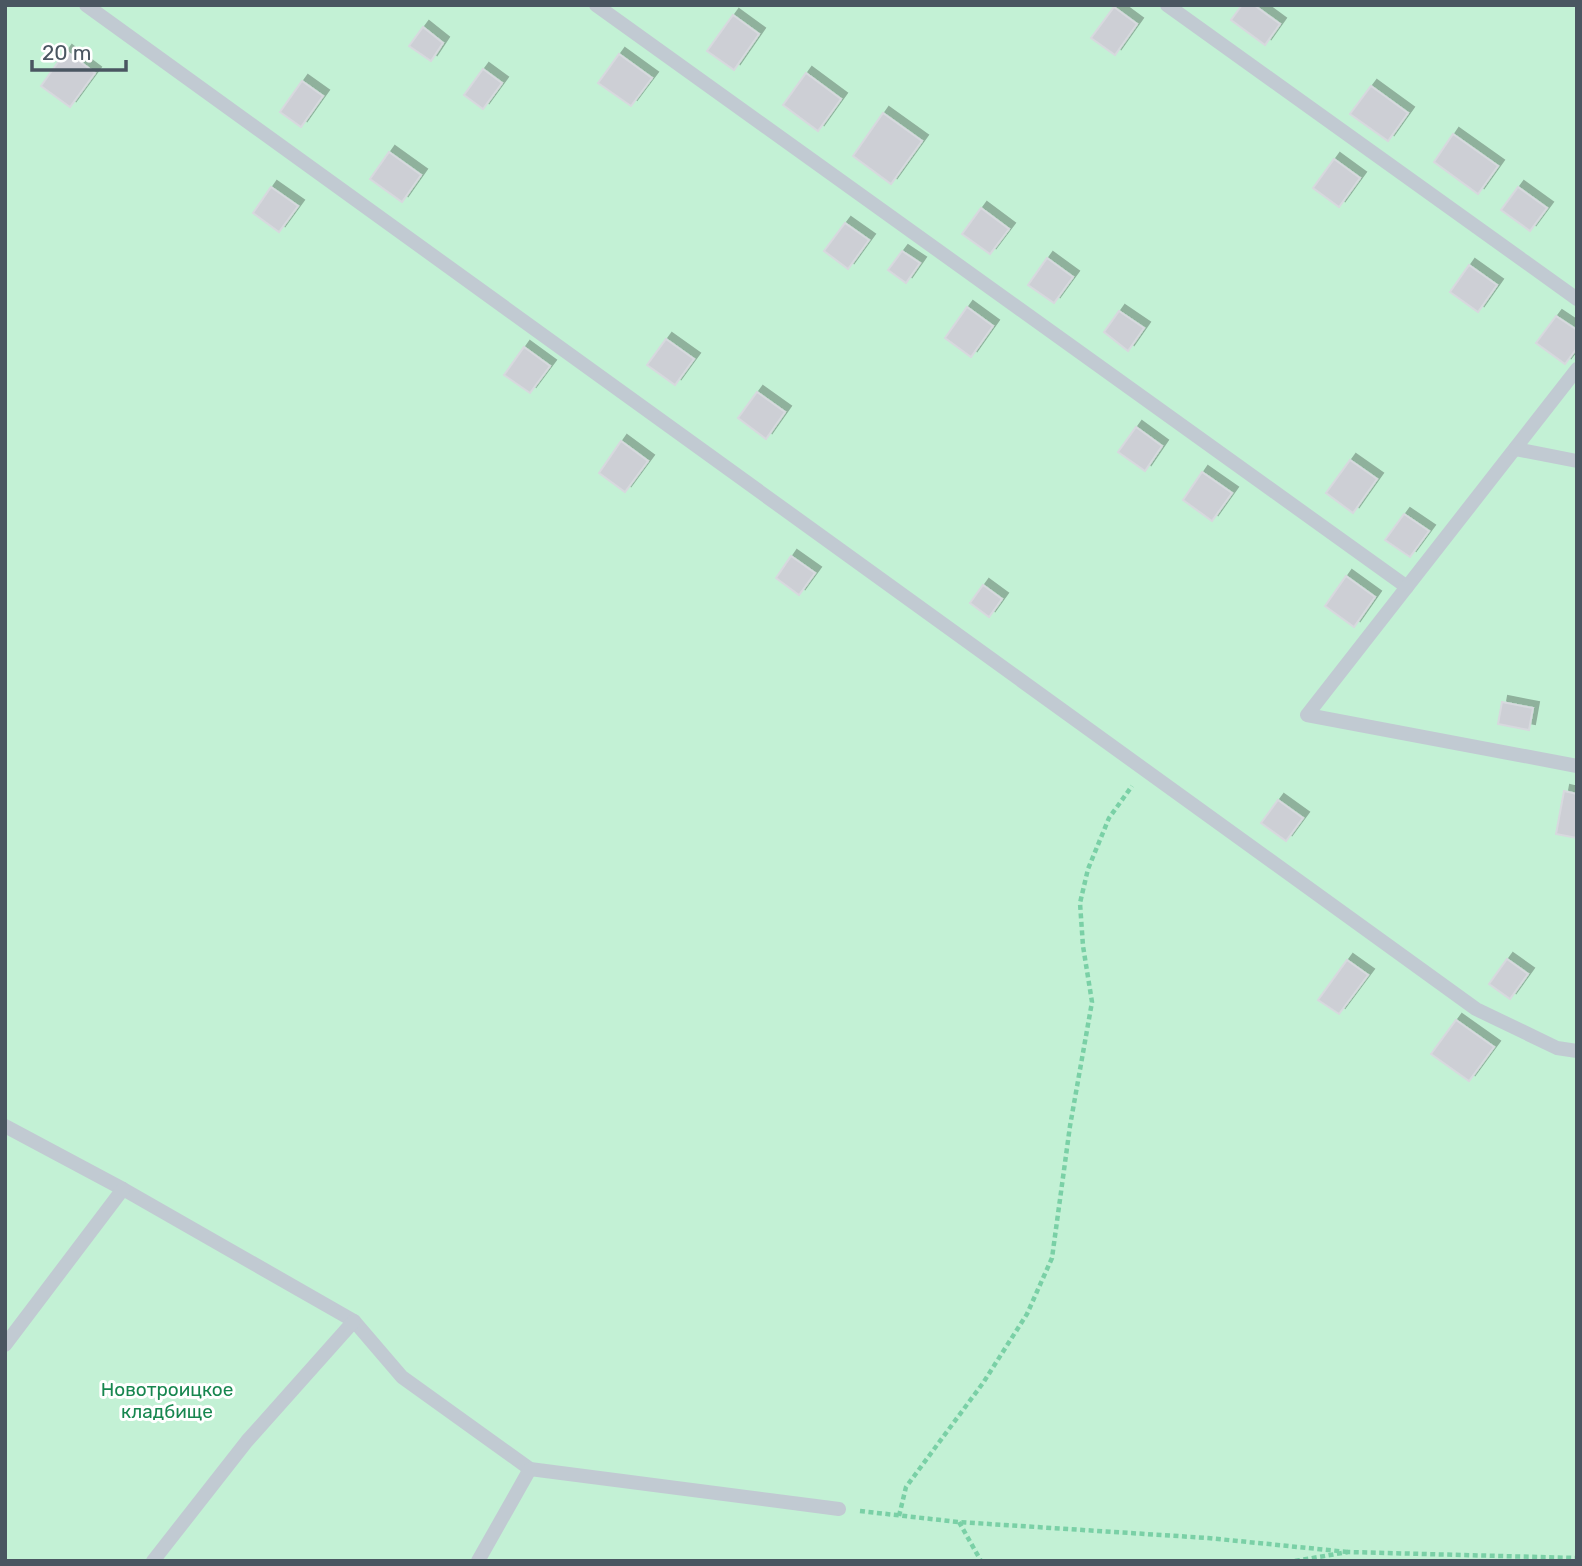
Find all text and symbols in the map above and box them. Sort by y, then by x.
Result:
scale bar [32,28,126,72]
text: 20 m [42,40,91,65]
park label: Новотроицкое кладбище [101,1378,233,1423]

